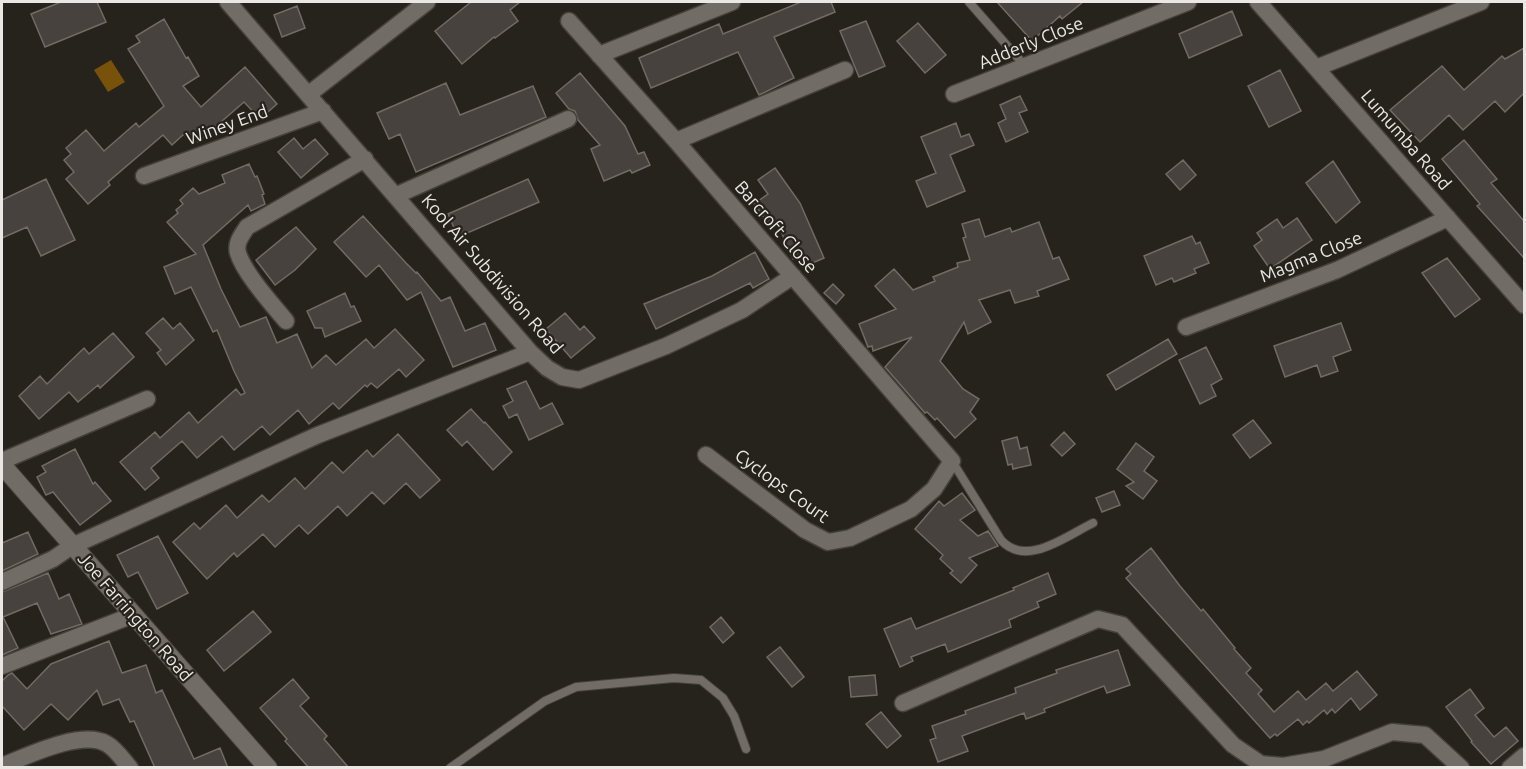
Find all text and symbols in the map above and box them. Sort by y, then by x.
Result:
street label: Adderly Close [975,12,1086,72]
street label: Lumumba Road [1358,85,1456,194]
street label: Winey End [183,100,270,148]
street label: Barcroft Close [731,176,822,276]
street label: Kool Air Subdivision Road [418,190,567,357]
street label: Magma Close [1257,227,1365,286]
street label: Cyclops Court [732,444,834,526]
street label: Joe Farrington Road [75,548,197,685]

